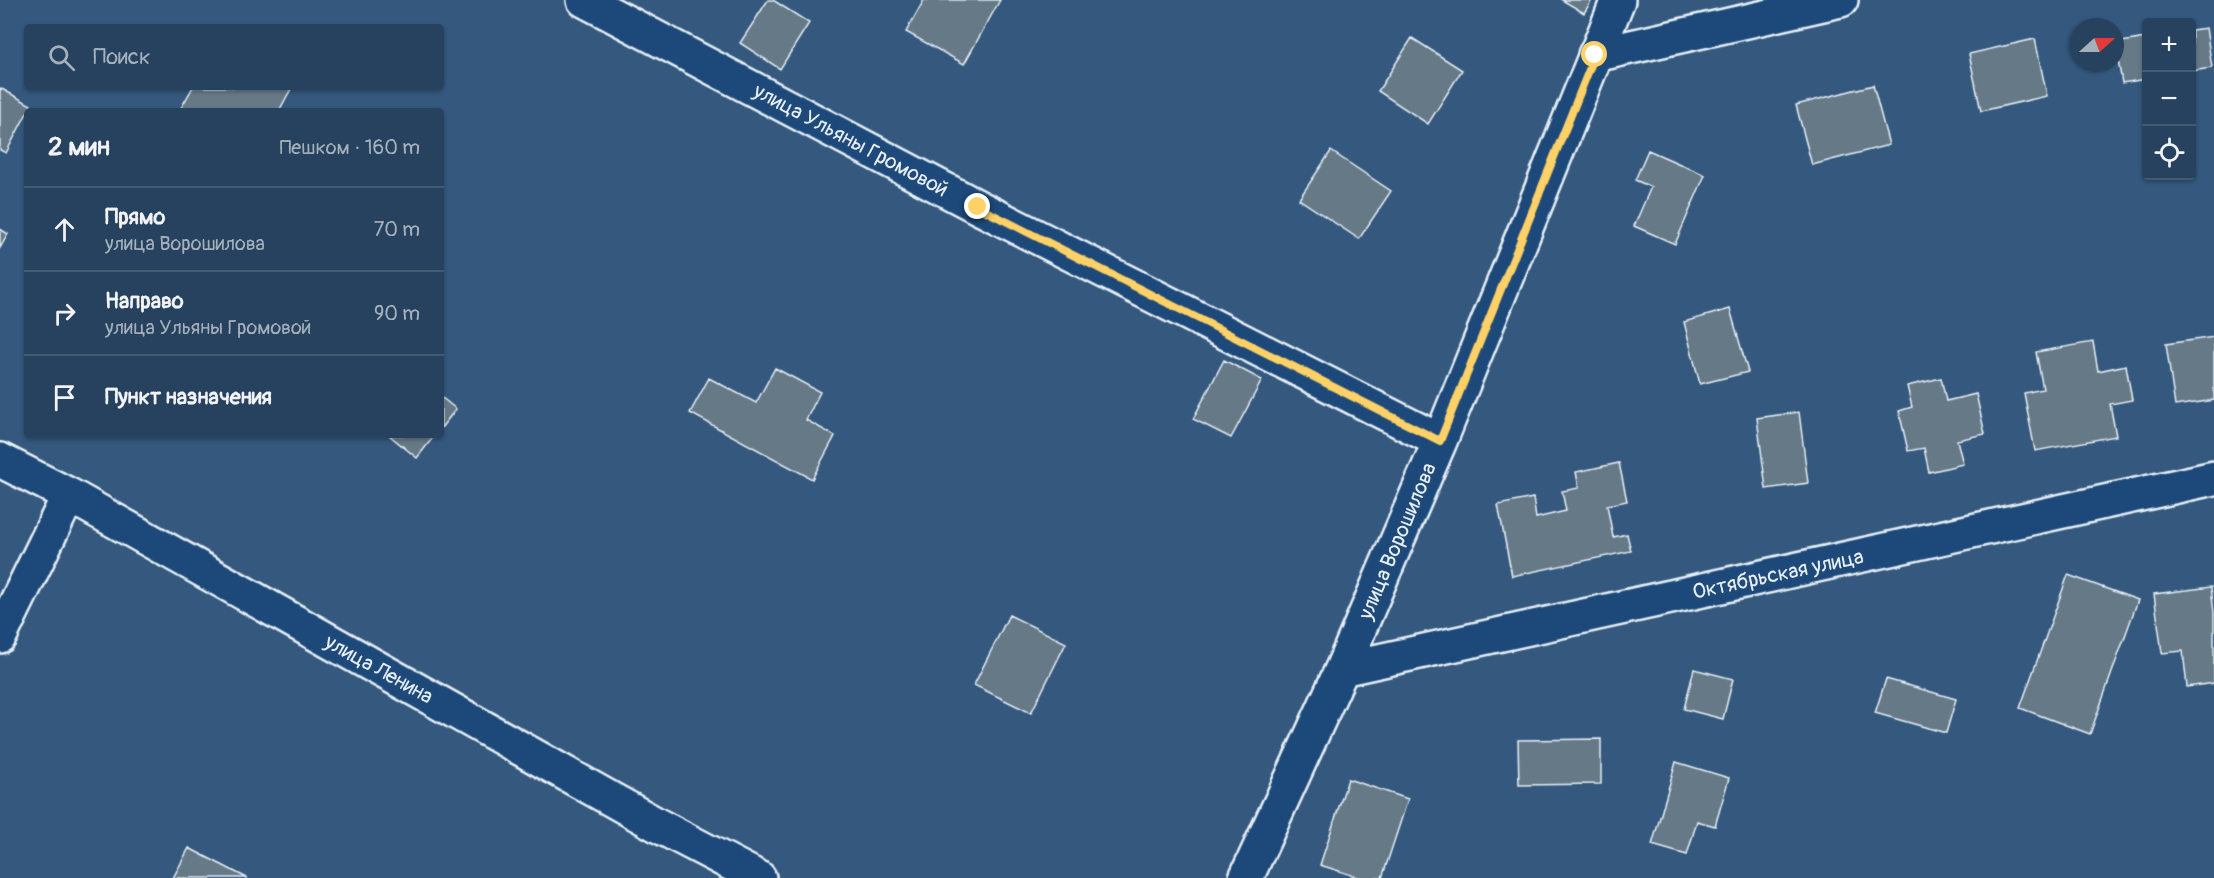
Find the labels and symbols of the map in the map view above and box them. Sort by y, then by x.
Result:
north arrow [2070,18,2124,72]
route start [1581,41,1607,67]
street label: улица Ульяны Громовой [748,77,953,203]
route end [964,193,990,219]
street label: улица Ворошилова [1352,459,1443,625]
street label: Октябрьская улица [1690,543,1866,606]
street label: улица Ленина [319,628,438,710]

